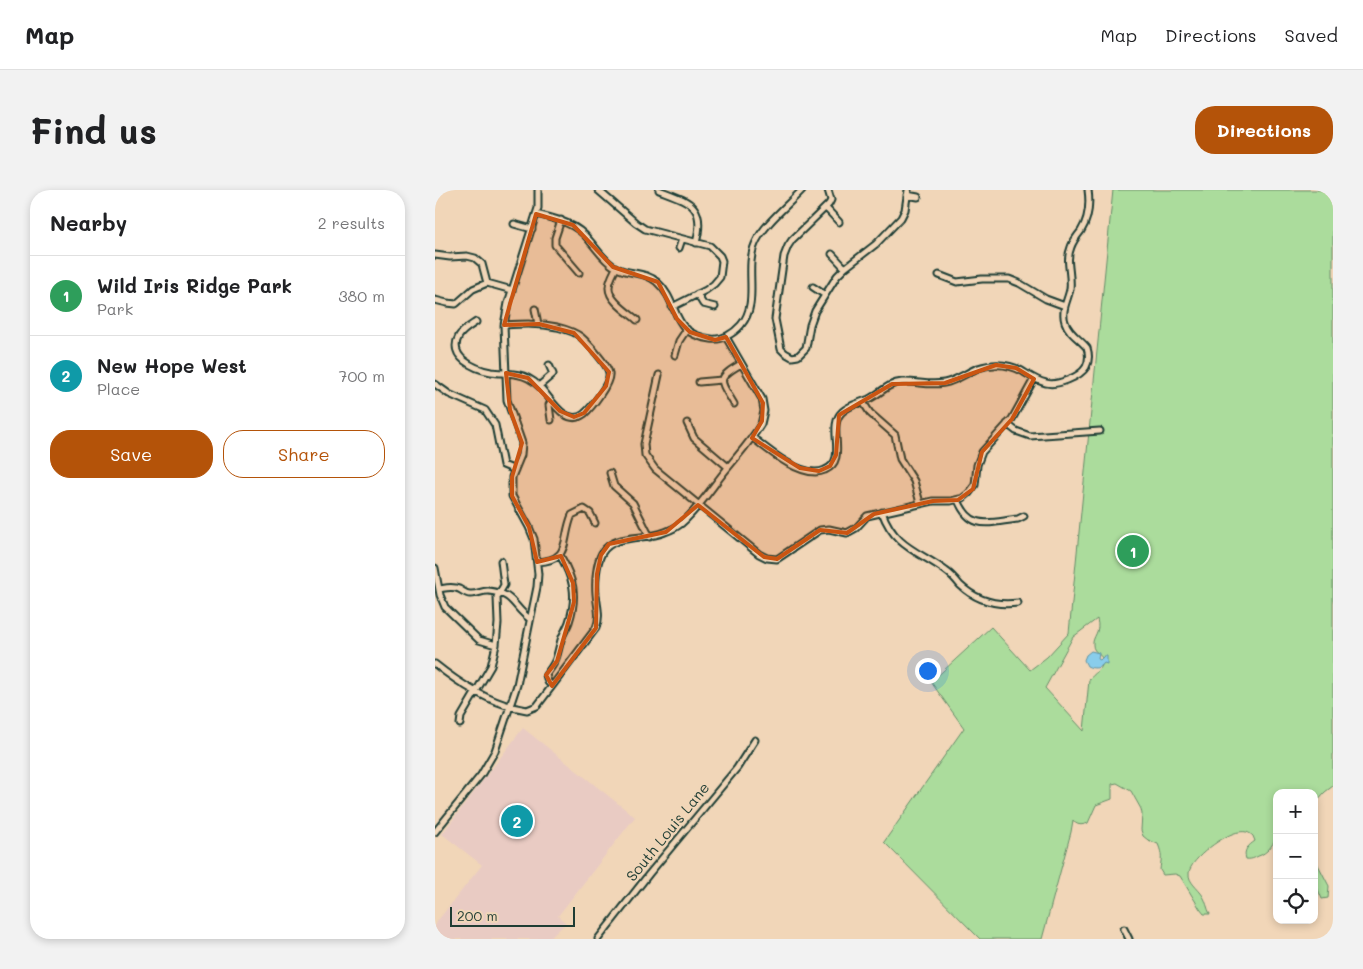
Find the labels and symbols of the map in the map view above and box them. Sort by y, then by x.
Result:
pin: 1 [1117,532,1149,570]
your location [915,658,941,684]
street label: South Louis Lane [621,778,713,885]
pin: 2 [501,802,533,840]
scale bar [450,904,575,927]

